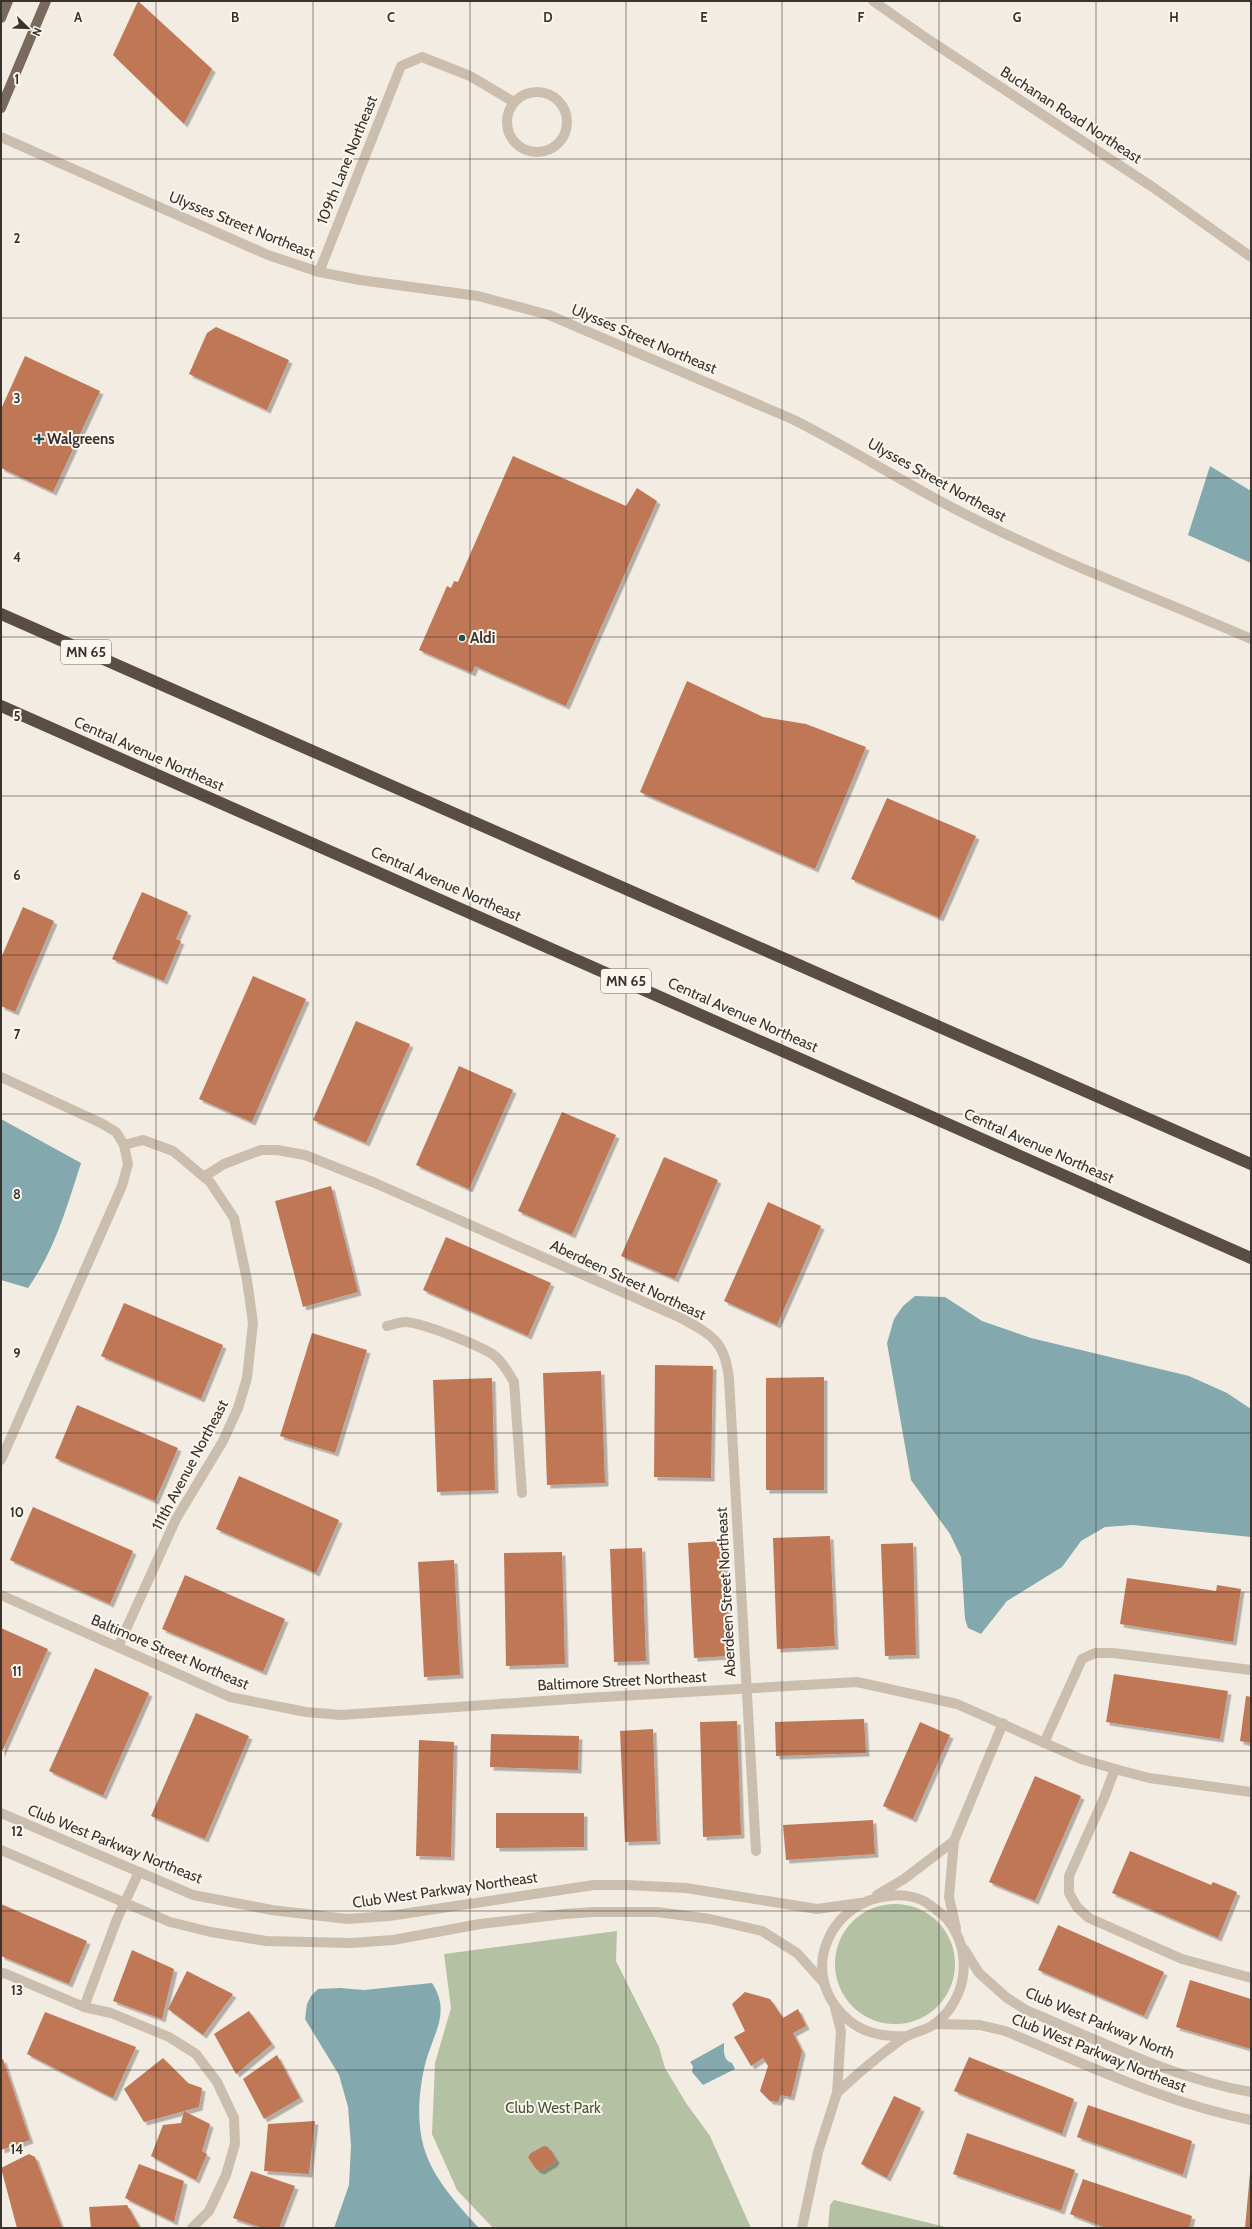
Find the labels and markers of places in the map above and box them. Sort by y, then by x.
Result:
place label: Walgreens [47,430,115,448]
marker: Walgreens [34,434,44,444]
place label: Aldi [470,629,495,647]
marker: Aldi [457,633,467,643]

